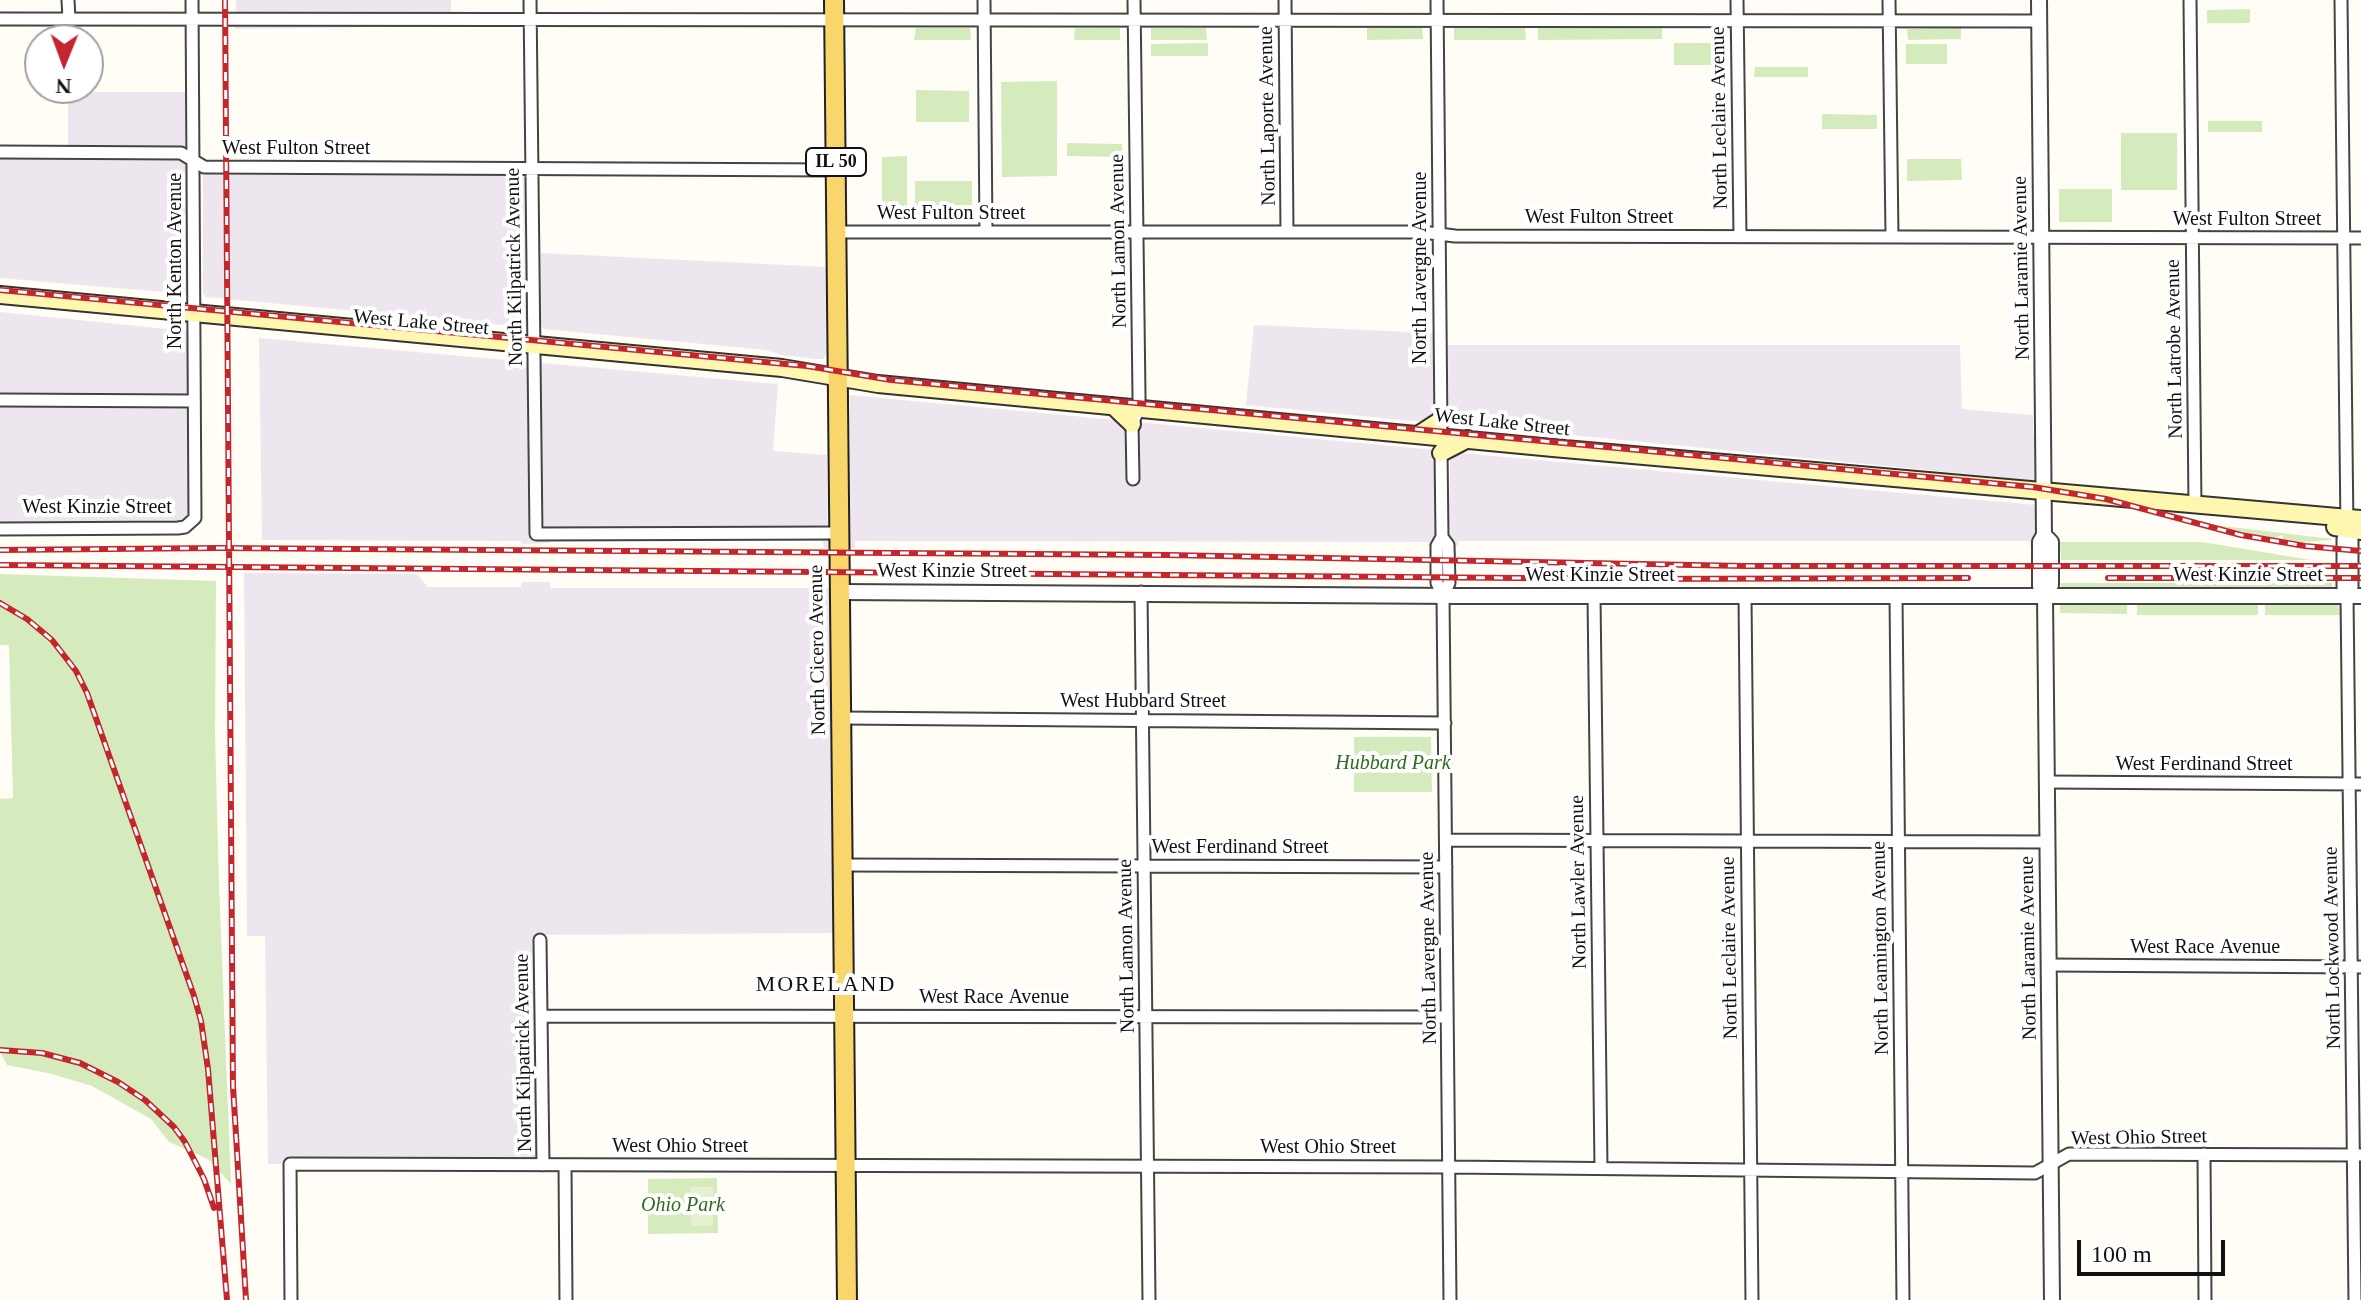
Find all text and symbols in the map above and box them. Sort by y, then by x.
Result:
north arrow [24,24,104,104]
street label: North Laporte Avenue [1254,26,1282,206]
street label: North Leclaire Avenue [1706,26,1734,210]
text: N [55,74,72,99]
street label: West Fulton Street [222,137,370,161]
road number: IL 50 [806,148,866,176]
street label: North Lamon Avenue [1105,154,1133,328]
street label: North Kilpatrick Avenue [501,168,529,366]
street label: North Lavergne Avenue [1409,172,1433,364]
street label: North Kenton Avenue [164,173,188,349]
street label: North Laramie Avenue [2008,176,2036,360]
street label: West Fulton Street [877,202,1025,226]
street label: West Fulton Street [1525,206,1673,230]
street label: West Fulton Street [2173,208,2321,232]
street label: North Latrobe Avenue [2161,259,2189,439]
street label: West Lake Street [352,305,490,341]
street label: West Lake Street [1433,404,1571,442]
street label: West Kinzie Street [22,496,172,520]
street label: West Kinzie Street [877,560,1027,584]
street label: North Cicero Avenue [805,564,831,736]
street label: West Kinzie Street [1525,564,1675,588]
street label: West Kinzie Street [2173,564,2323,588]
street label: West Hubbard Street [1060,690,1226,714]
park label: Hubbard Park [1335,752,1451,776]
street label: West Ferdinand Street [2115,753,2293,777]
street label: North Lawler Avenue [1565,795,1593,969]
street label: West Ferdinand Street [1151,836,1329,860]
street label: North Leamington Avenue [1867,841,1895,1055]
street label: North Lockwood Avenue [2319,846,2347,1050]
street label: North Lavergne Avenue [1415,852,1443,1044]
street label: North Leclaire Avenue [1716,856,1744,1040]
street label: North Laramie Avenue [2015,856,2043,1040]
street label: North Lamon Avenue [1113,859,1141,1033]
street label: West Race Avenue [2130,936,2280,960]
street label: North Kilpatrick Avenue [510,954,538,1152]
district label: MORELAND [756,972,896,998]
street label: West Race Avenue [919,986,1069,1010]
street label: West Ohio Street [2071,1125,2207,1151]
street label: West Ohio Street [612,1135,748,1159]
street label: West Ohio Street [1260,1136,1396,1160]
park label: Ohio Park [641,1194,725,1218]
scale bar [2081,1224,2229,1274]
text: 100 m [2091,1241,2152,1267]

